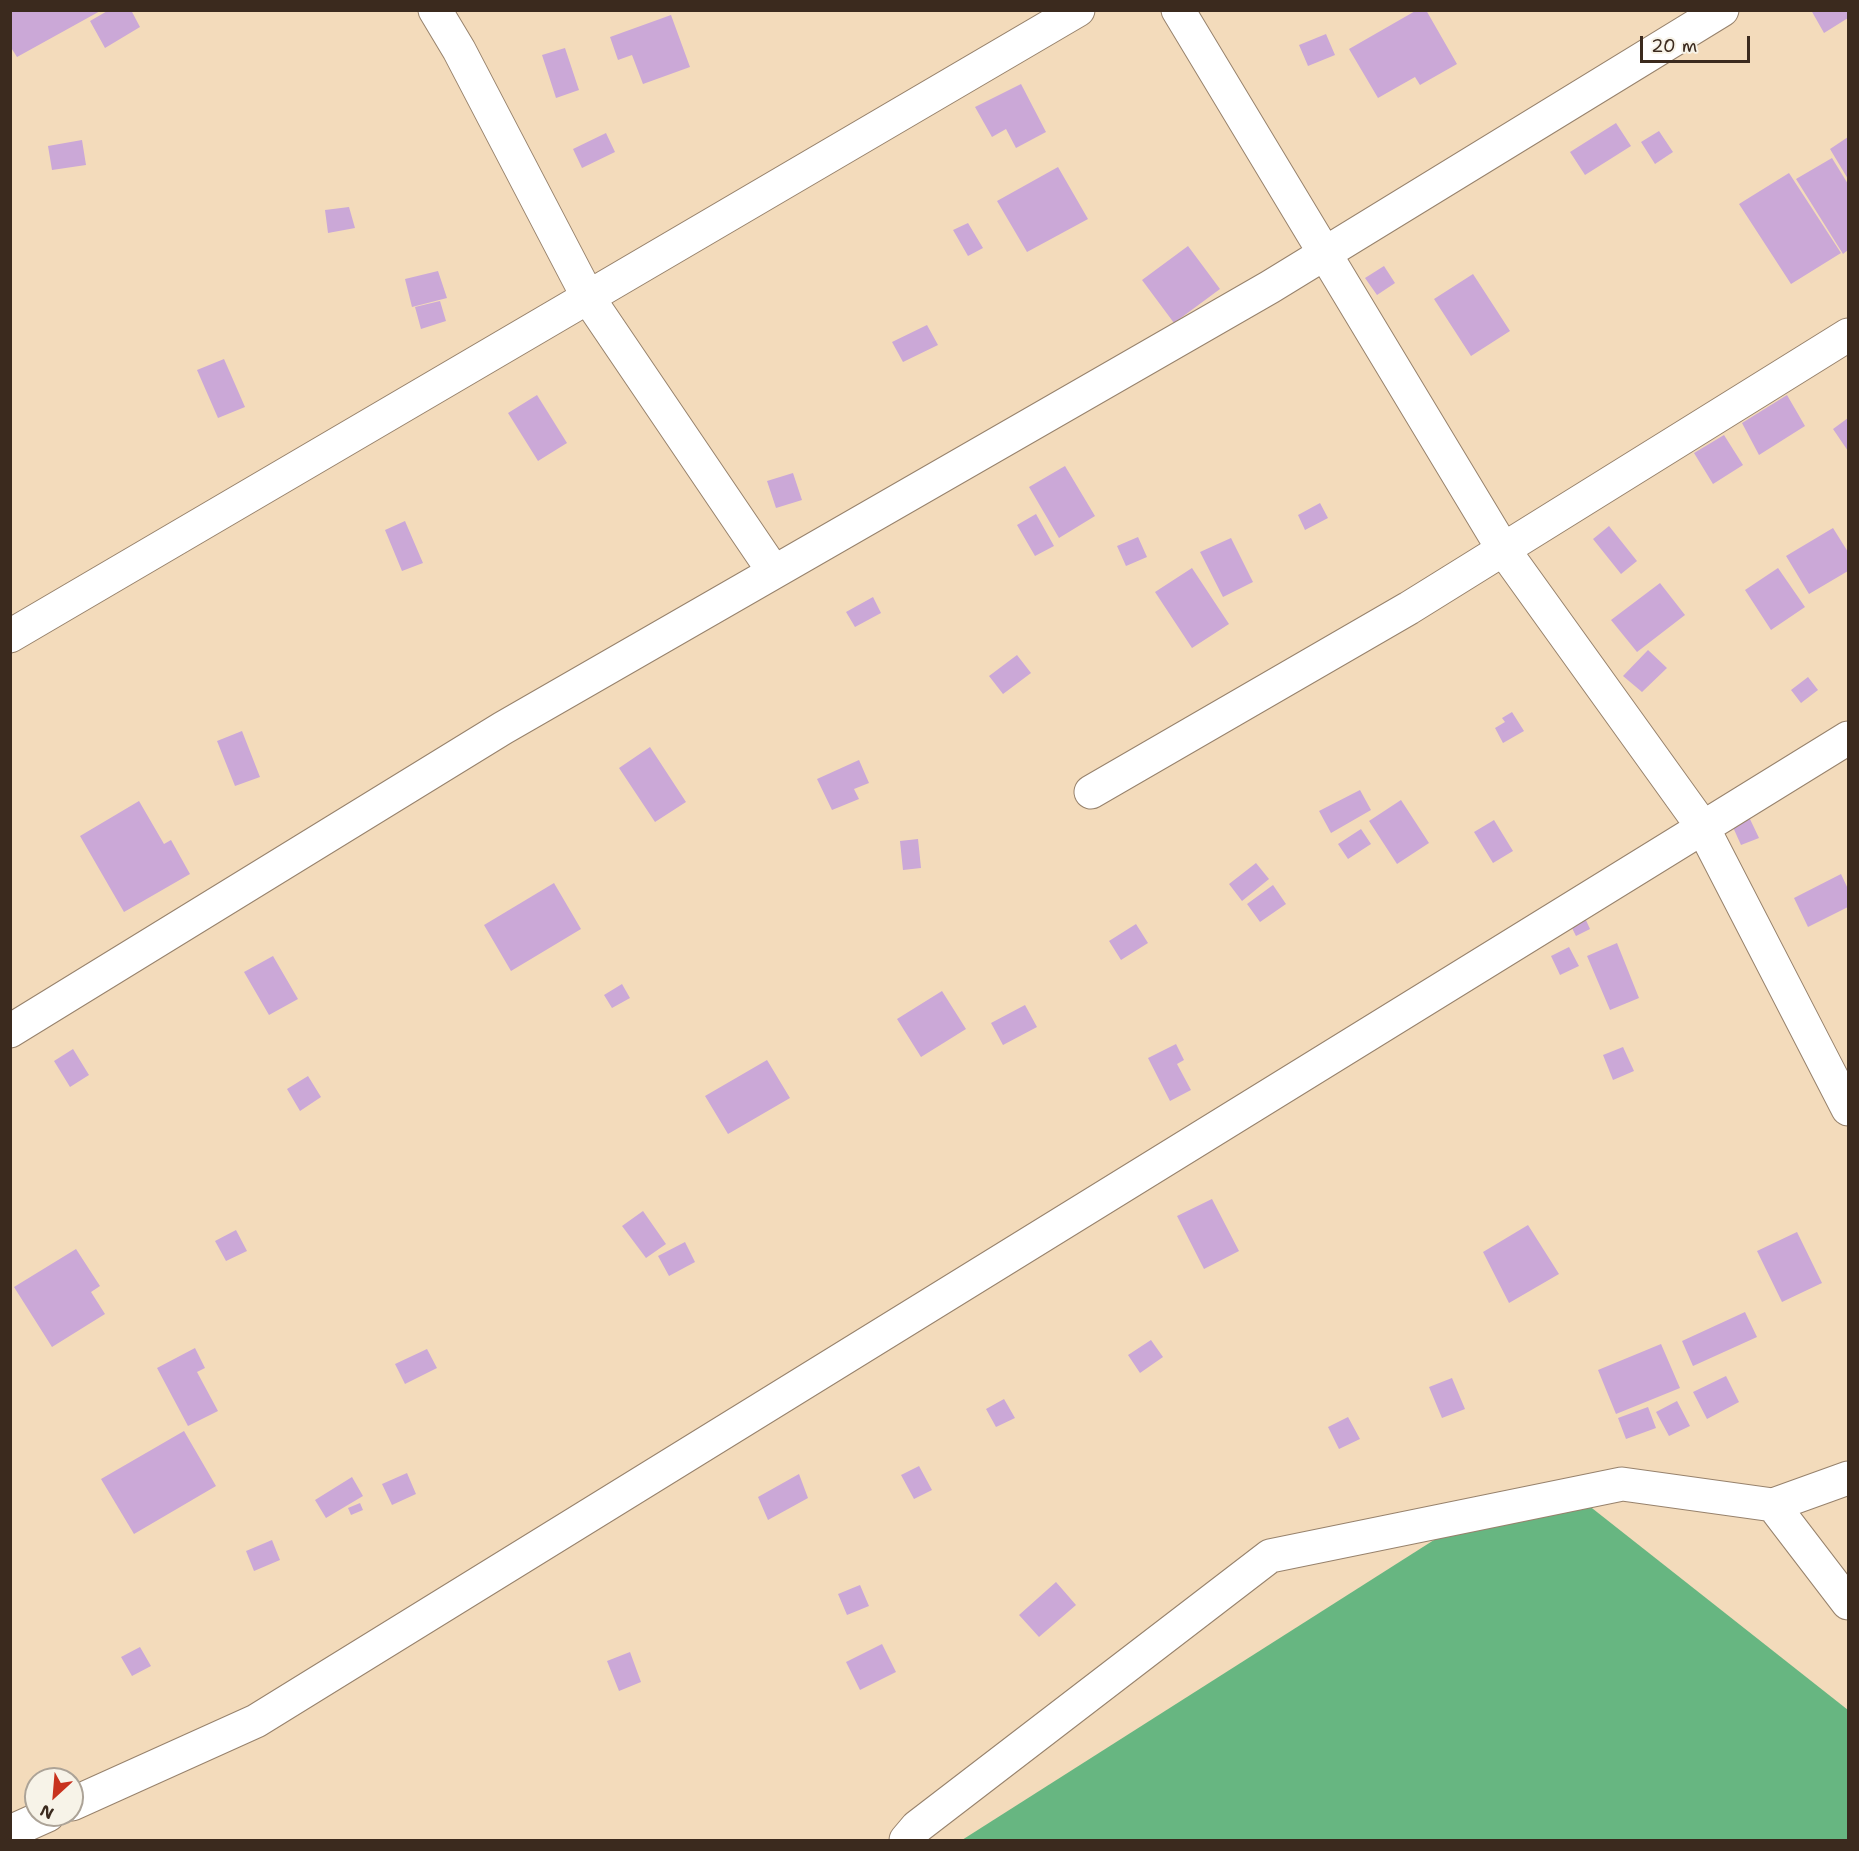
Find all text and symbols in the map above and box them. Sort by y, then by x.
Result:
scale bar [1643,24,1752,62]
text: 20 m [1651,34,1697,58]
north arrow [24,1767,84,1827]
text: N [36,1800,57,1824]

